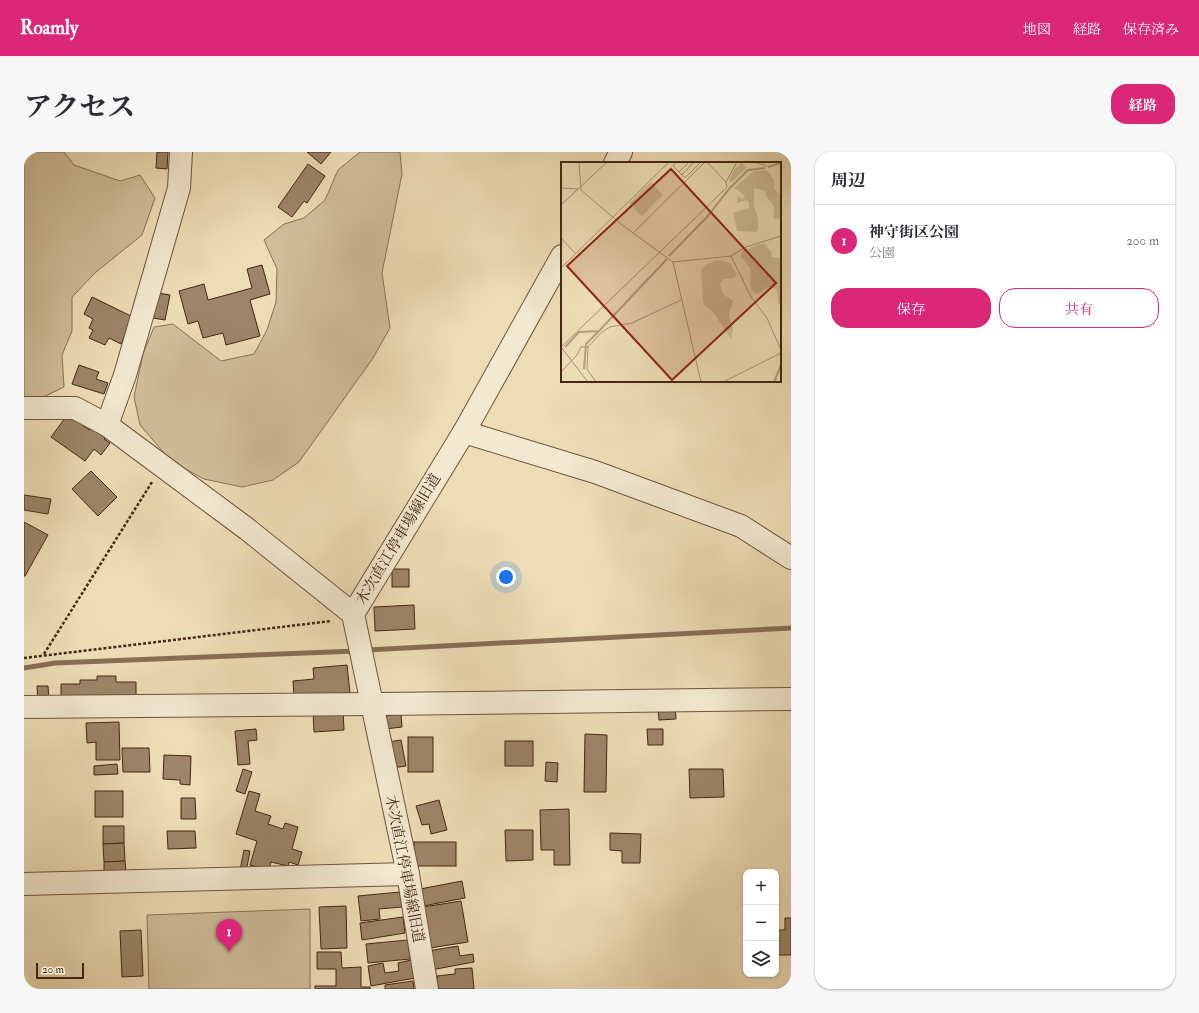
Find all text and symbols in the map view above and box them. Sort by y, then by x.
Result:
text: Roamly [20,16,78,40]
text: 地図 [1023,21,1051,38]
text: 経路 [1073,21,1101,38]
text: 保存済み [1123,21,1179,38]
button: 経路 [1111,84,1175,124]
text: アクセス [24,90,135,125]
inset map [561,162,781,382]
text: 周辺 [831,170,865,191]
text: 神守街区公園 [869,223,959,242]
text: 1 [842,233,846,249]
text: 200 m [1126,233,1159,249]
text: 公園 [869,245,895,261]
button: 保存 [831,288,991,328]
button: 共有 [999,288,1159,328]
street label: 木次直江停車場線旧道 [352,470,445,608]
your location [496,567,516,587]
street label: 木次直江停車場線旧道 [381,794,428,945]
map controls [743,869,779,977]
button: + [743,869,779,905]
button: − [743,905,779,941]
pin: 1 [216,919,242,952]
button: layers [743,941,779,977]
scale bar [36,961,84,980]
text: 20 m [42,963,64,976]

